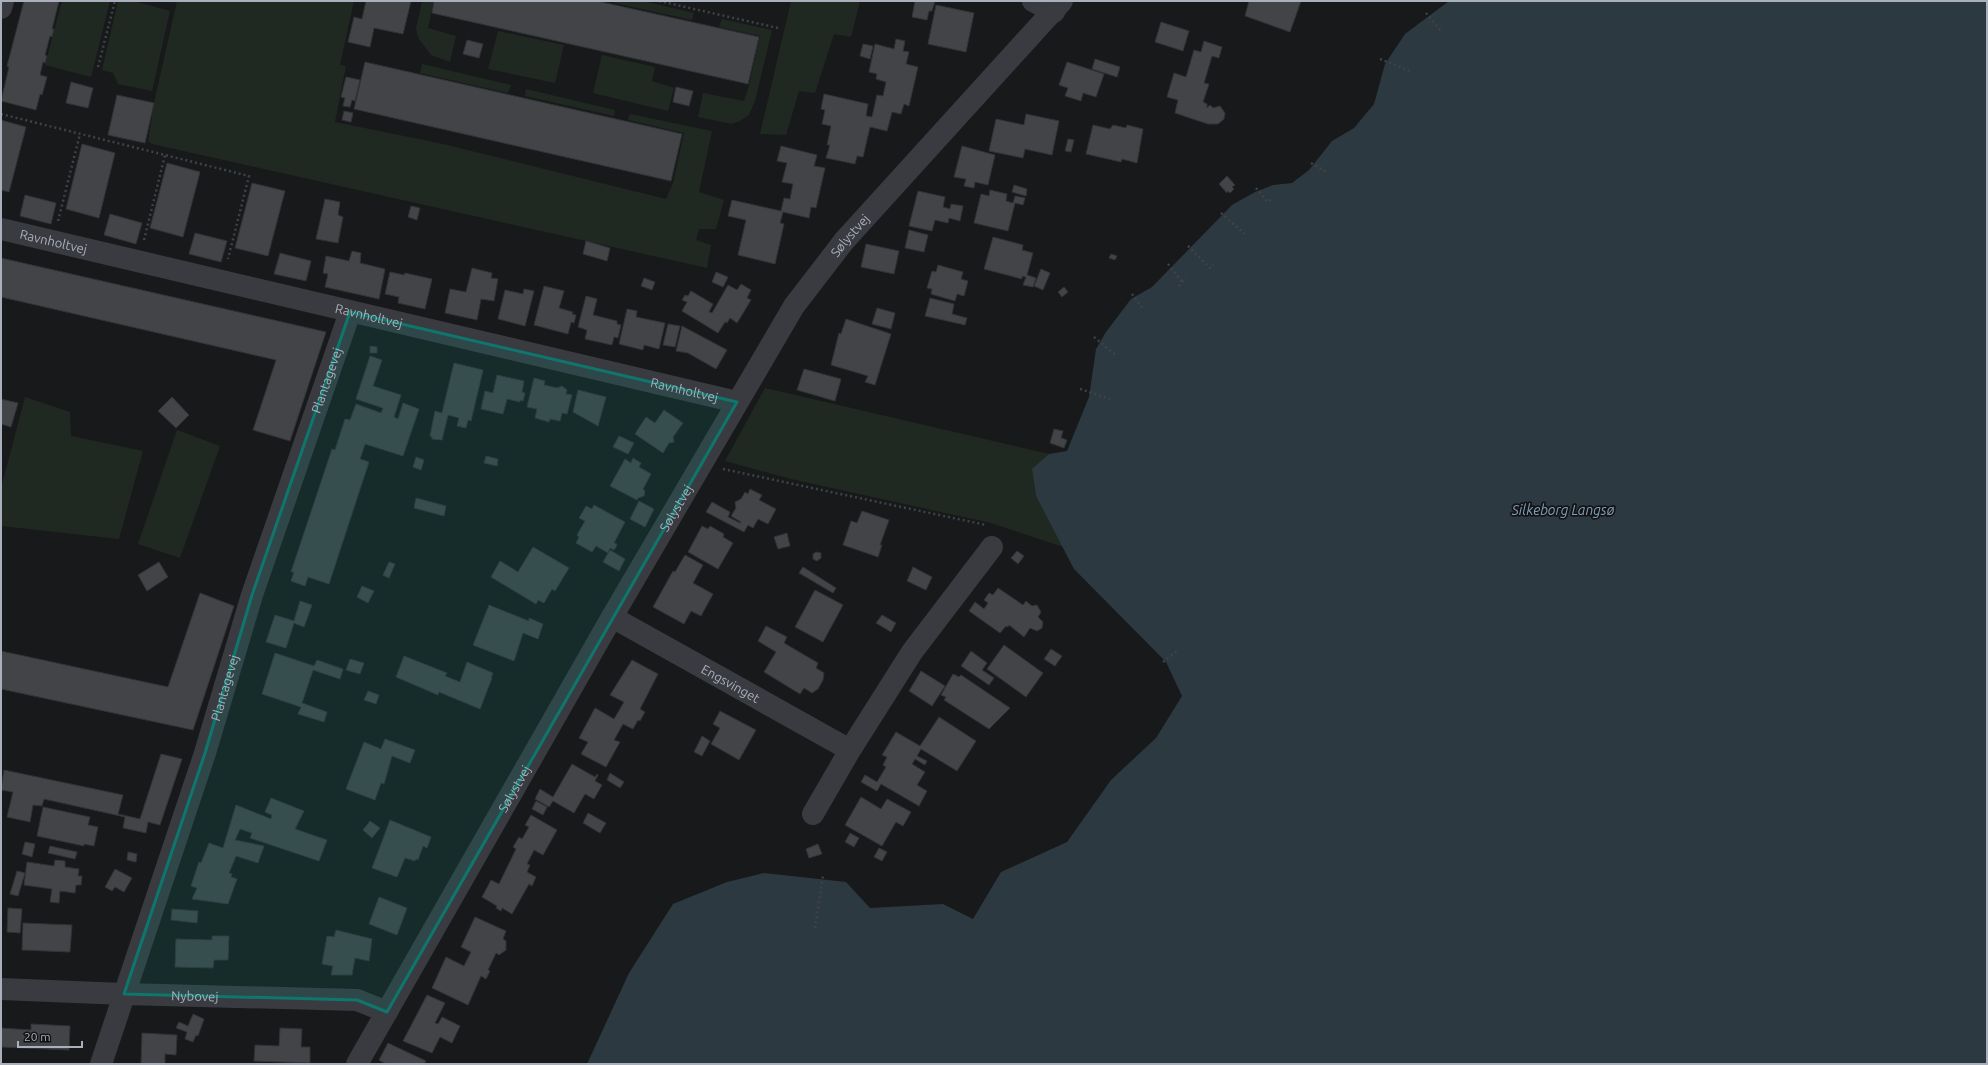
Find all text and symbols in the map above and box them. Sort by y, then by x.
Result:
street label: Sølystvej [828,211,872,259]
street label: Ravnholtvej [18,227,89,256]
street label: Ravnholtvej [334,301,404,330]
street label: Plantagevej [309,346,344,415]
street label: Ravnholtvej [649,375,719,404]
street label: Sølystvej [657,482,695,534]
water label: Silkeborg Langsø [1511,502,1615,518]
street label: Plantagevej [208,653,241,723]
street label: Engsvinget [699,661,762,705]
street label: Sølystvej [495,763,533,815]
street label: Nybovej [171,988,219,1003]
scale bar [18,1023,82,1049]
text: 20 m [24,1030,51,1043]

